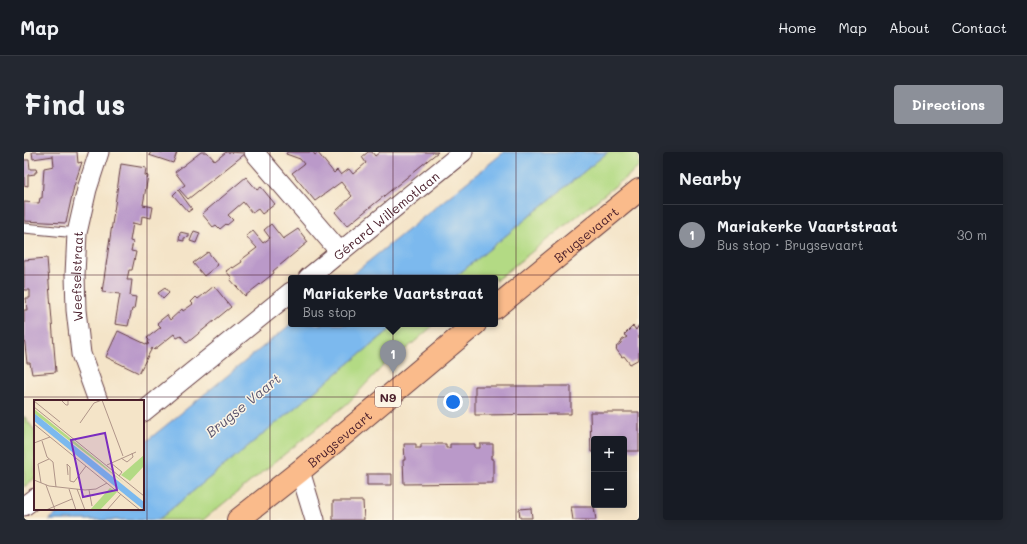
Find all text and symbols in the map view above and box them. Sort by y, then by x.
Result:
text: Map [20,15,59,40]
text: Home [778,18,816,37]
text: Map [838,18,867,37]
text: About [889,18,930,37]
text: Contact [952,18,1007,37]
button: Directions [894,85,1003,124]
text: Find us [24,86,125,122]
street label: Gérard Willemotlaan [329,167,442,263]
text: Nearby [679,167,741,189]
street label: Brugsevaart [550,202,622,265]
text: Mariakerke Vaartstraat [717,216,898,236]
text: 1 [689,226,695,243]
text: 30 m [957,226,987,243]
street label: Weefselstraat [66,230,86,323]
text: Bus stop · Brugsevaart [717,236,863,253]
popup [288,275,498,327]
text: Mariakerke Vaartstraat [303,283,483,303]
text: Bus stop [303,303,356,320]
pin: 1 [380,340,406,373]
water label: Brugse Vaart [201,369,285,441]
road number: N9 [375,387,401,407]
your location [443,392,463,412]
inset map [34,400,144,510]
street label: Brugsevaart [303,406,375,470]
map controls [591,436,627,508]
button: + [591,436,627,472]
button: − [591,472,627,508]

